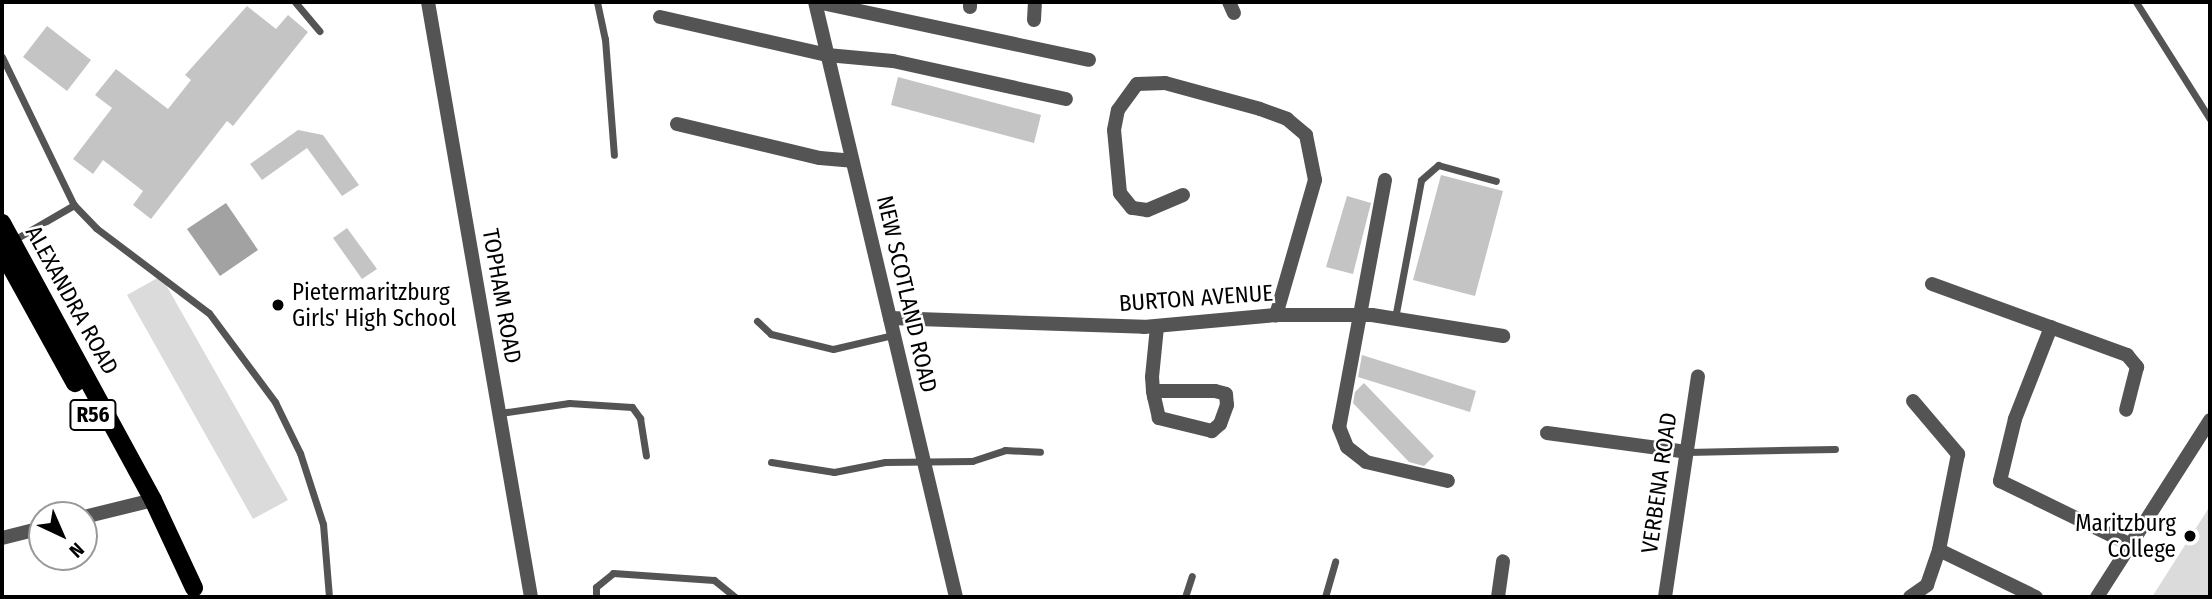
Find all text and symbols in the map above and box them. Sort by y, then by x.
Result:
street label: NEW SCOTLAND ROAD [871,193,943,395]
street label: ALEXANDRA ROAD [20,221,124,379]
street label: TOPHAM ROAD [477,227,527,365]
place label: Pietermaritzburg Girls' High School [292,278,456,332]
street label: BURTON AVENUE [1118,279,1274,317]
marker: Pietermaritzburg Girls' High School [270,297,286,313]
road number: R56 [68,398,118,432]
street label: VERBENA ROAD [1635,411,1683,555]
north arrow [28,501,98,571]
place label: Maritzburg College [2075,509,2176,563]
marker: Maritzburg College [2182,528,2198,544]
text: N [64,538,89,562]

